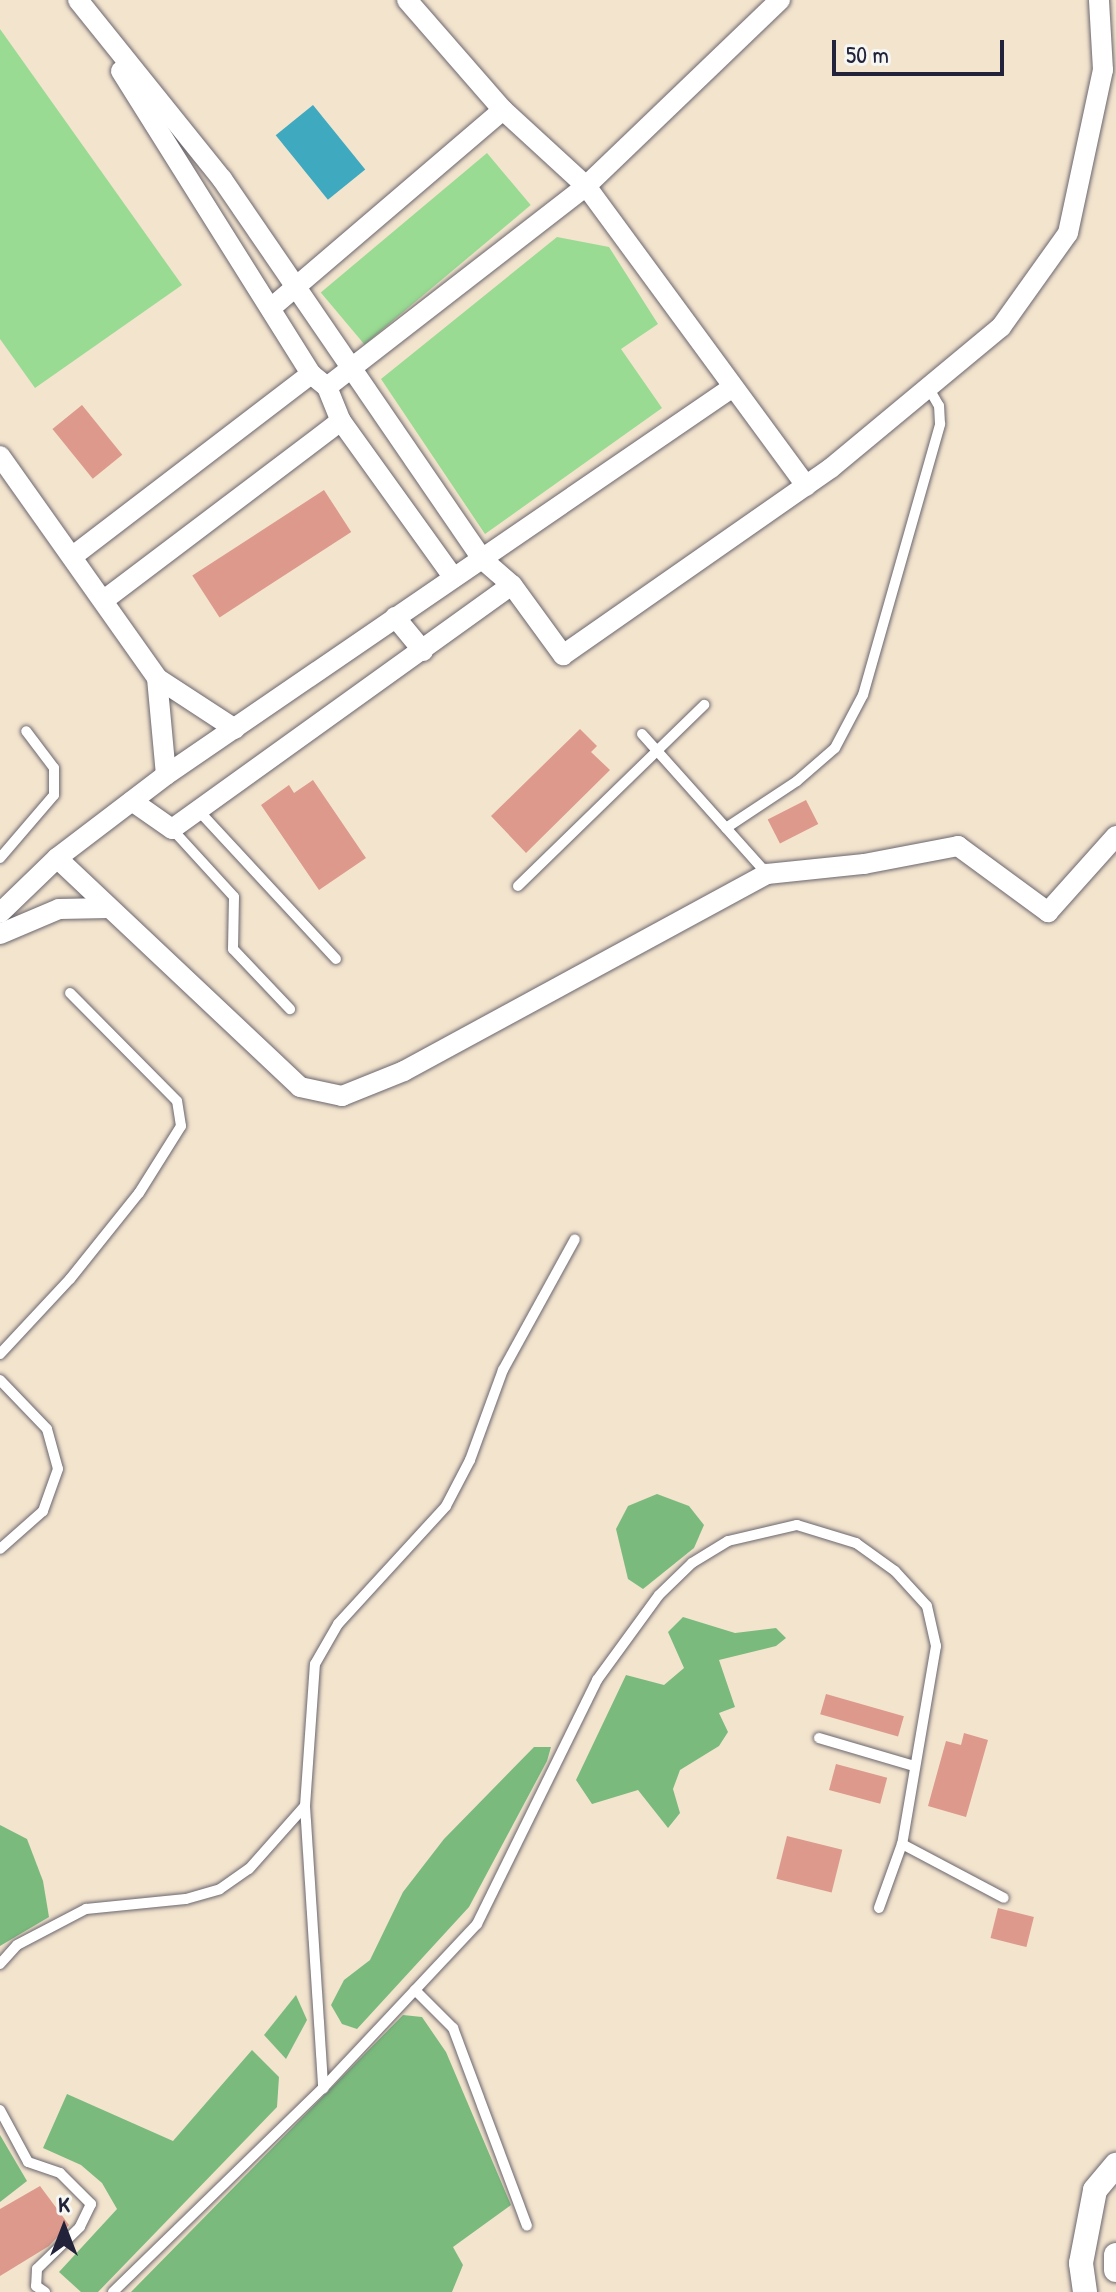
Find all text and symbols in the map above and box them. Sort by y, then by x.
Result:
scale bar [836,24,1008,74]
text: 50 m [846,38,889,70]
north arrow [24,2188,104,2268]
text: K [58,2189,70,2219]

